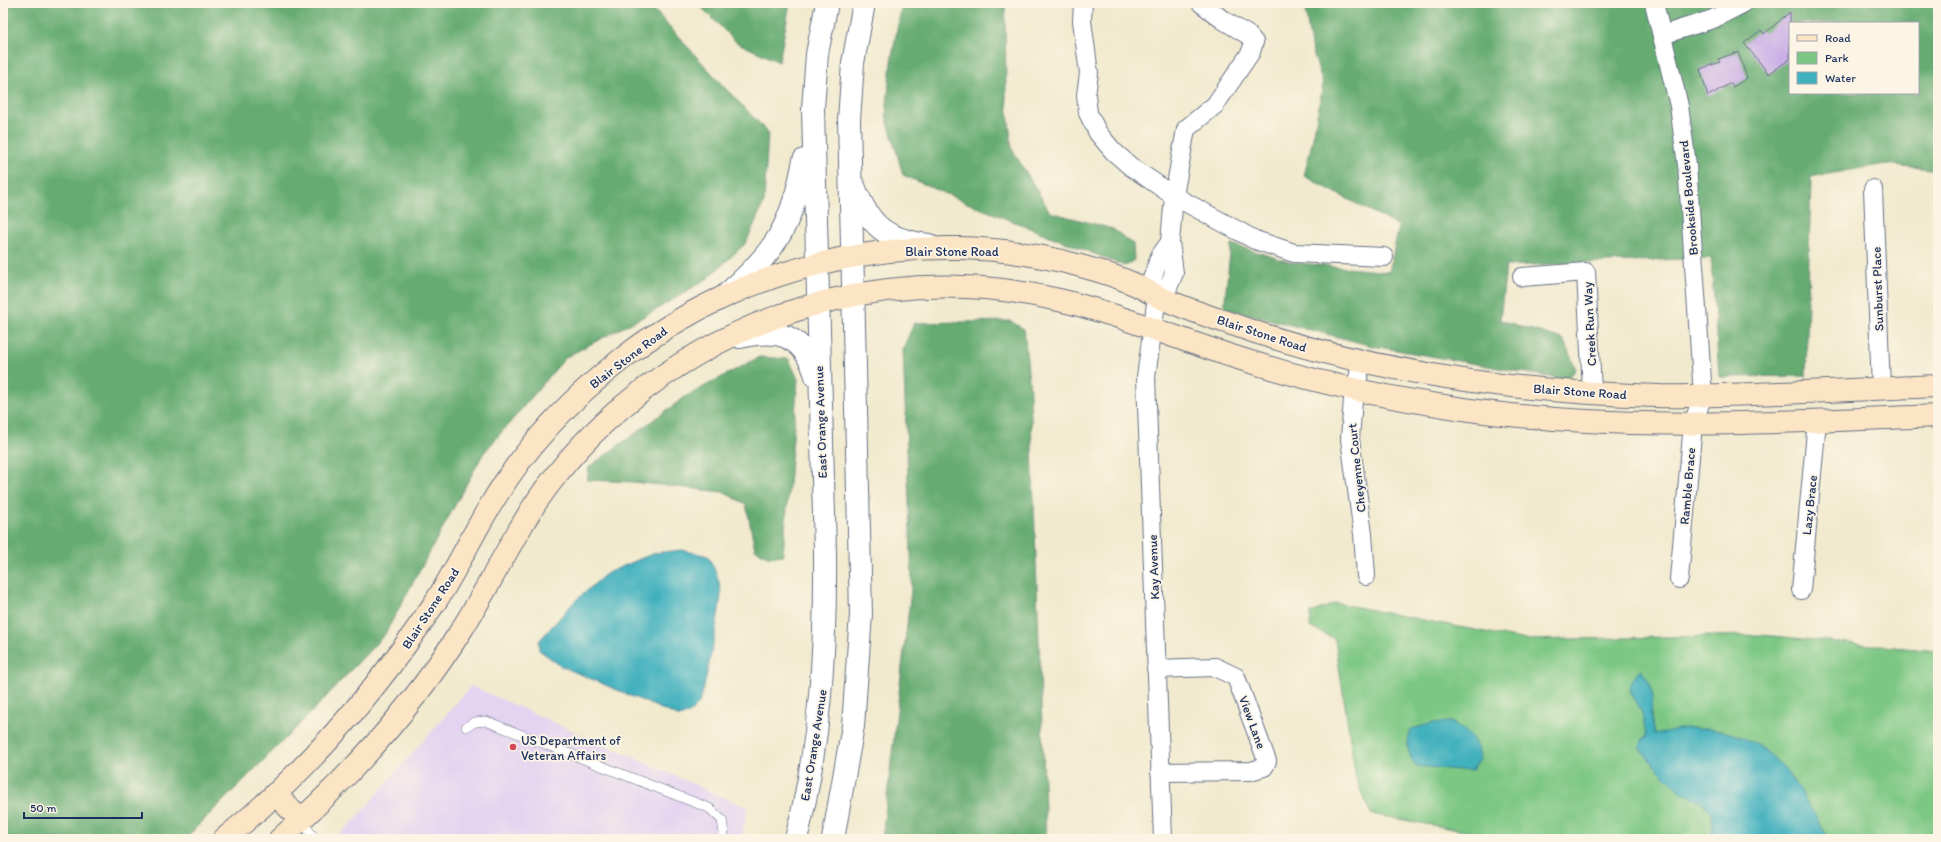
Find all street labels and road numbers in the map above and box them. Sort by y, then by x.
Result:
street label: Brookside Boulevard [1676,140,1701,256]
street label: Blair Stone Road [905,244,999,259]
street label: Sunburst Place [1869,246,1886,332]
street label: Creek Run Way [1580,281,1599,367]
street label: Blair Stone Road [1215,312,1309,355]
street label: Blair Stone Road [586,323,670,392]
street label: East Orange Avenue [811,365,830,479]
street label: Blair Stone Road [1533,381,1627,402]
street label: Cheyenne Court [1344,422,1369,513]
street label: Ramble Brace [1677,447,1698,525]
street label: Lazy Brace [1799,474,1820,536]
street label: Kay Avenue [1145,534,1162,600]
street label: Blair Stone Road [399,565,462,652]
street label: East Orange Avenue [797,688,830,802]
street label: View Lane [1236,694,1269,751]

